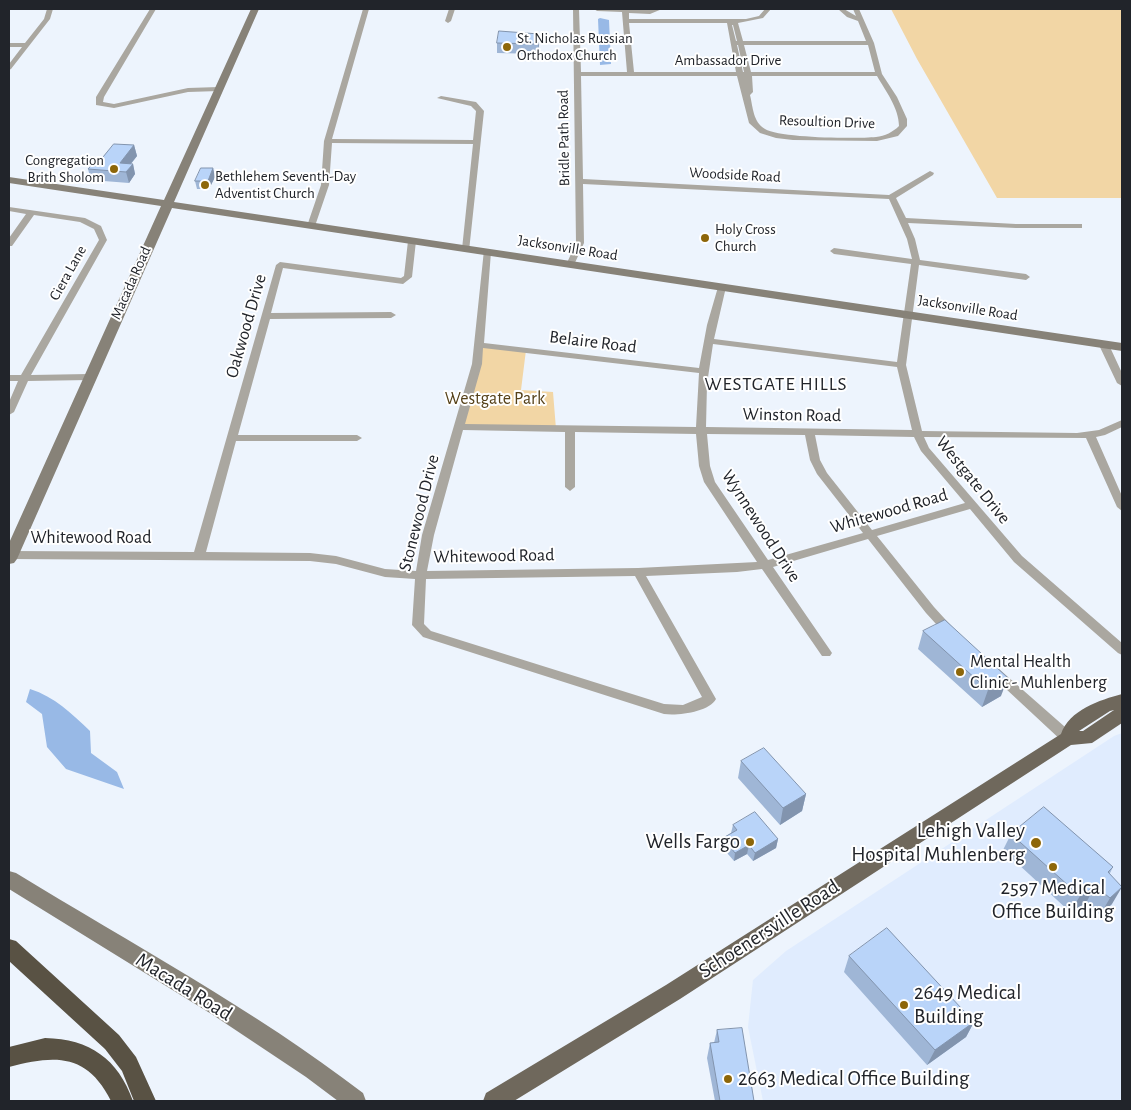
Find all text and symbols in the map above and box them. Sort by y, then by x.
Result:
place label: St. Nicholas Russian Orthodox Church [517,29,633,64]
marker: St. Nicholas Russian Orthodox Church [501,41,513,53]
street label: Ambassador Drive [675,51,781,69]
street label: Bridle Path Road [554,90,574,186]
street label: Resoultion Drive [779,111,875,133]
place label: Congregation Brith Sholom [25,151,104,186]
marker: Congregation Brith Sholom [108,163,120,175]
street label: Woodside Road [689,164,781,186]
place label: Bethlehem Seventh-Day Adventist Church [215,167,356,202]
marker: Bethlehem Seventh-Day Adventist Church [199,179,211,191]
place label: Holy Cross Church [715,220,776,255]
street label: Jacksonville Road [517,231,619,265]
marker: Holy Cross Church [699,232,711,244]
street label: Ciera Lane [46,242,90,304]
street label: Macada Road [107,244,155,322]
street label: Oakwood Drive [221,271,271,381]
street label: Jacksonville Road [917,291,1019,325]
street label: Belaire Road [548,326,638,358]
district label: WESTGATE HILLS [703,373,849,395]
park label: Westgate Park [445,388,545,410]
street label: Winston Road [743,403,841,427]
street label: Westgate Drive [931,432,1015,528]
street label: Stonewood Drive [394,452,444,574]
street label: Wynnewood Drive [717,466,805,586]
street label: Whitewood Road [828,484,950,538]
street label: Whitewood Road [30,527,152,549]
street label: Whitewood Road [433,544,555,568]
place label: Mental Health Clinic - Muhlenberg [970,651,1107,694]
marker: Mental Health Clinic - Muhlenberg [954,666,966,678]
place label: Lehigh Valley Hospital Muhlenberg [851,818,1025,868]
place label: Wells Fargo [646,829,740,855]
marker: Wells Fargo [744,836,756,848]
marker: Lehigh Valley Hospital Muhlenberg [1029,836,1043,850]
marker: 2597 Medical Office Building [1047,861,1059,873]
street label: Schoenersville Road [694,874,844,984]
place label: 2597 Medical Office Building [992,875,1114,925]
street label: Macada Road [131,947,237,1027]
place label: 2649 Medical Building [914,980,1021,1030]
marker: 2649 Medical Building [898,999,910,1011]
place label: 2663 Medical Office Building [738,1066,969,1092]
marker: 2663 Medical Office Building [722,1073,734,1085]

